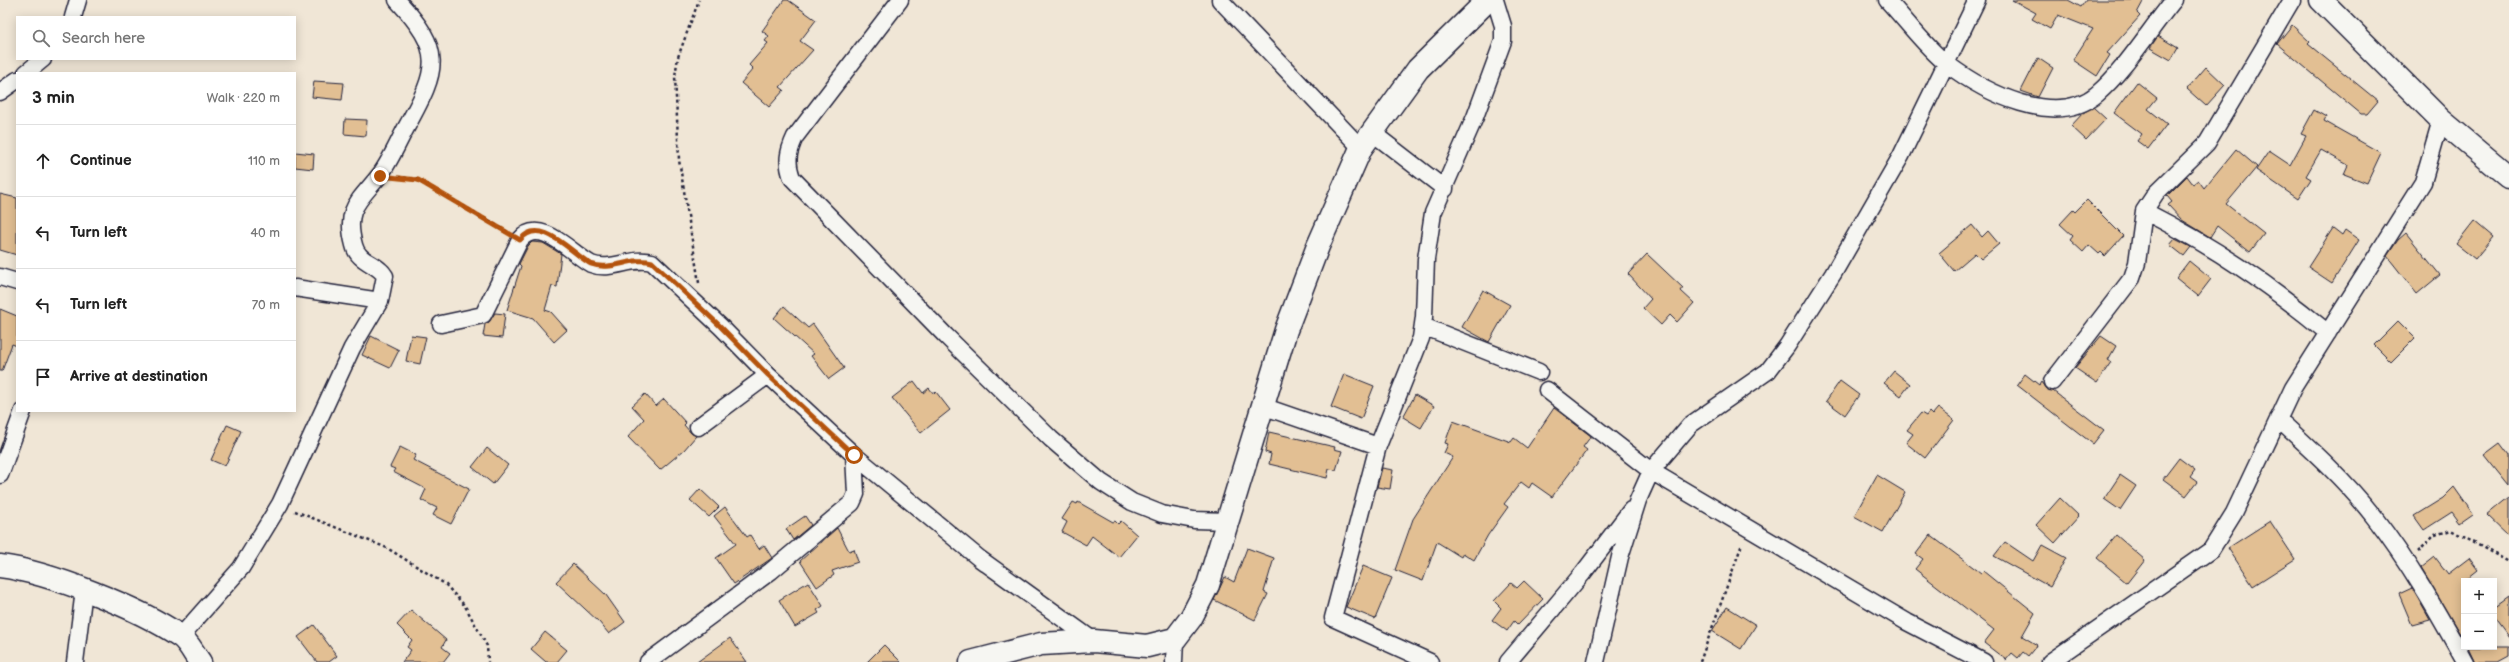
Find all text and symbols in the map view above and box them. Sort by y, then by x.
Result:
search box [16,16,296,60]
icon: search [30,27,52,49]
text: Search here [62,29,145,48]
text: 3 min [32,88,75,108]
text: Walk · 220 m [207,90,280,106]
icon: ahead [32,150,54,172]
text: Continue [70,151,132,170]
text: 110 m [248,153,280,169]
route end [371,167,389,185]
icon: left [32,222,54,244]
text: Turn left [70,223,127,242]
text: 40 m [250,225,280,241]
icon: left [32,294,54,316]
text: Turn left [70,295,127,314]
text: 70 m [252,297,280,313]
icon: arrive [32,366,54,388]
text: Arrive at destination [70,367,208,386]
route start [845,446,863,464]
map controls [2461,578,2497,650]
button: + [2461,578,2497,614]
button: − [2461,614,2497,650]

